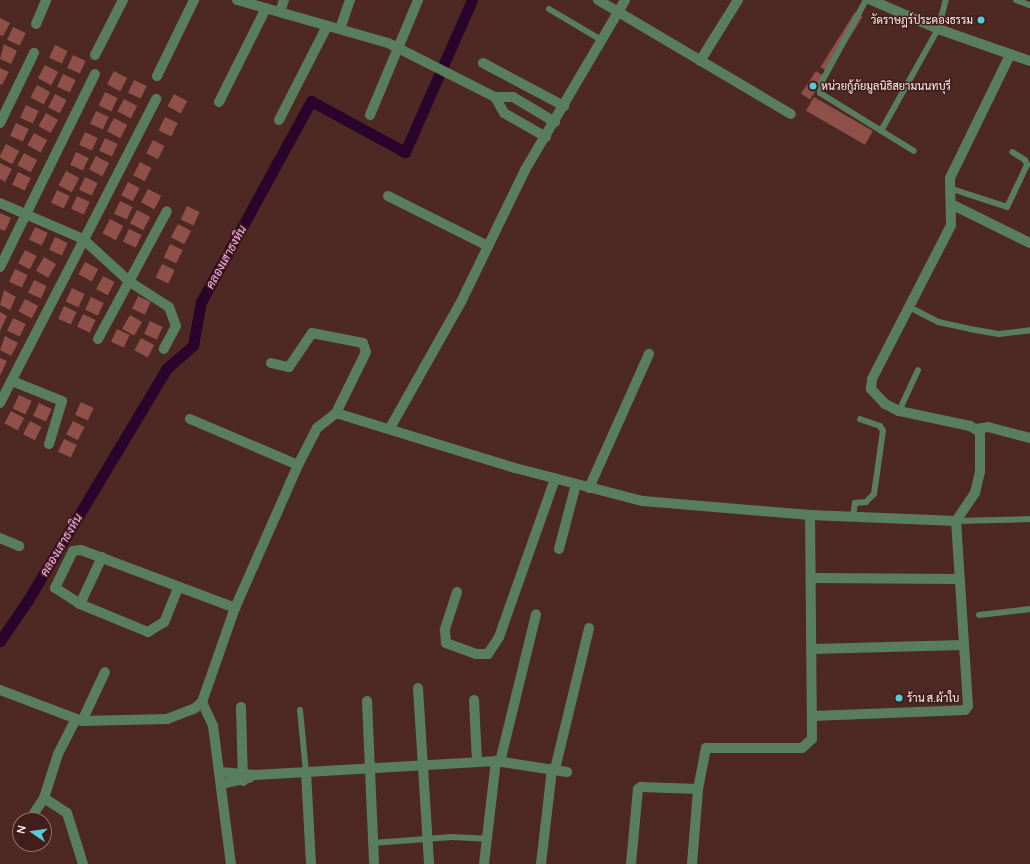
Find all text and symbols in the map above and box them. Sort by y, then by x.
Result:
place label: วัดราษฎร์ประคองธรรม [871,13,973,27]
marker: วัดราษฎร์ประคองธรรม [976,15,986,25]
place label: หน่วยกู้ภัยมูลนิธิสยามนนทบุรี [821,79,951,93]
marker: หน่วยกู้ภัยมูลนิธิสยามนนทบุรี [808,81,818,91]
water label: คลองเสาธงหิน [203,223,249,291]
water label: คลองเสาธงหิน [37,511,85,579]
place label: ร้าน ส.ผ้าใบ [907,691,959,705]
marker: ร้าน ส.ผ้าใบ [894,693,904,703]
north arrow [12,812,52,852]
text: N [13,824,29,835]

